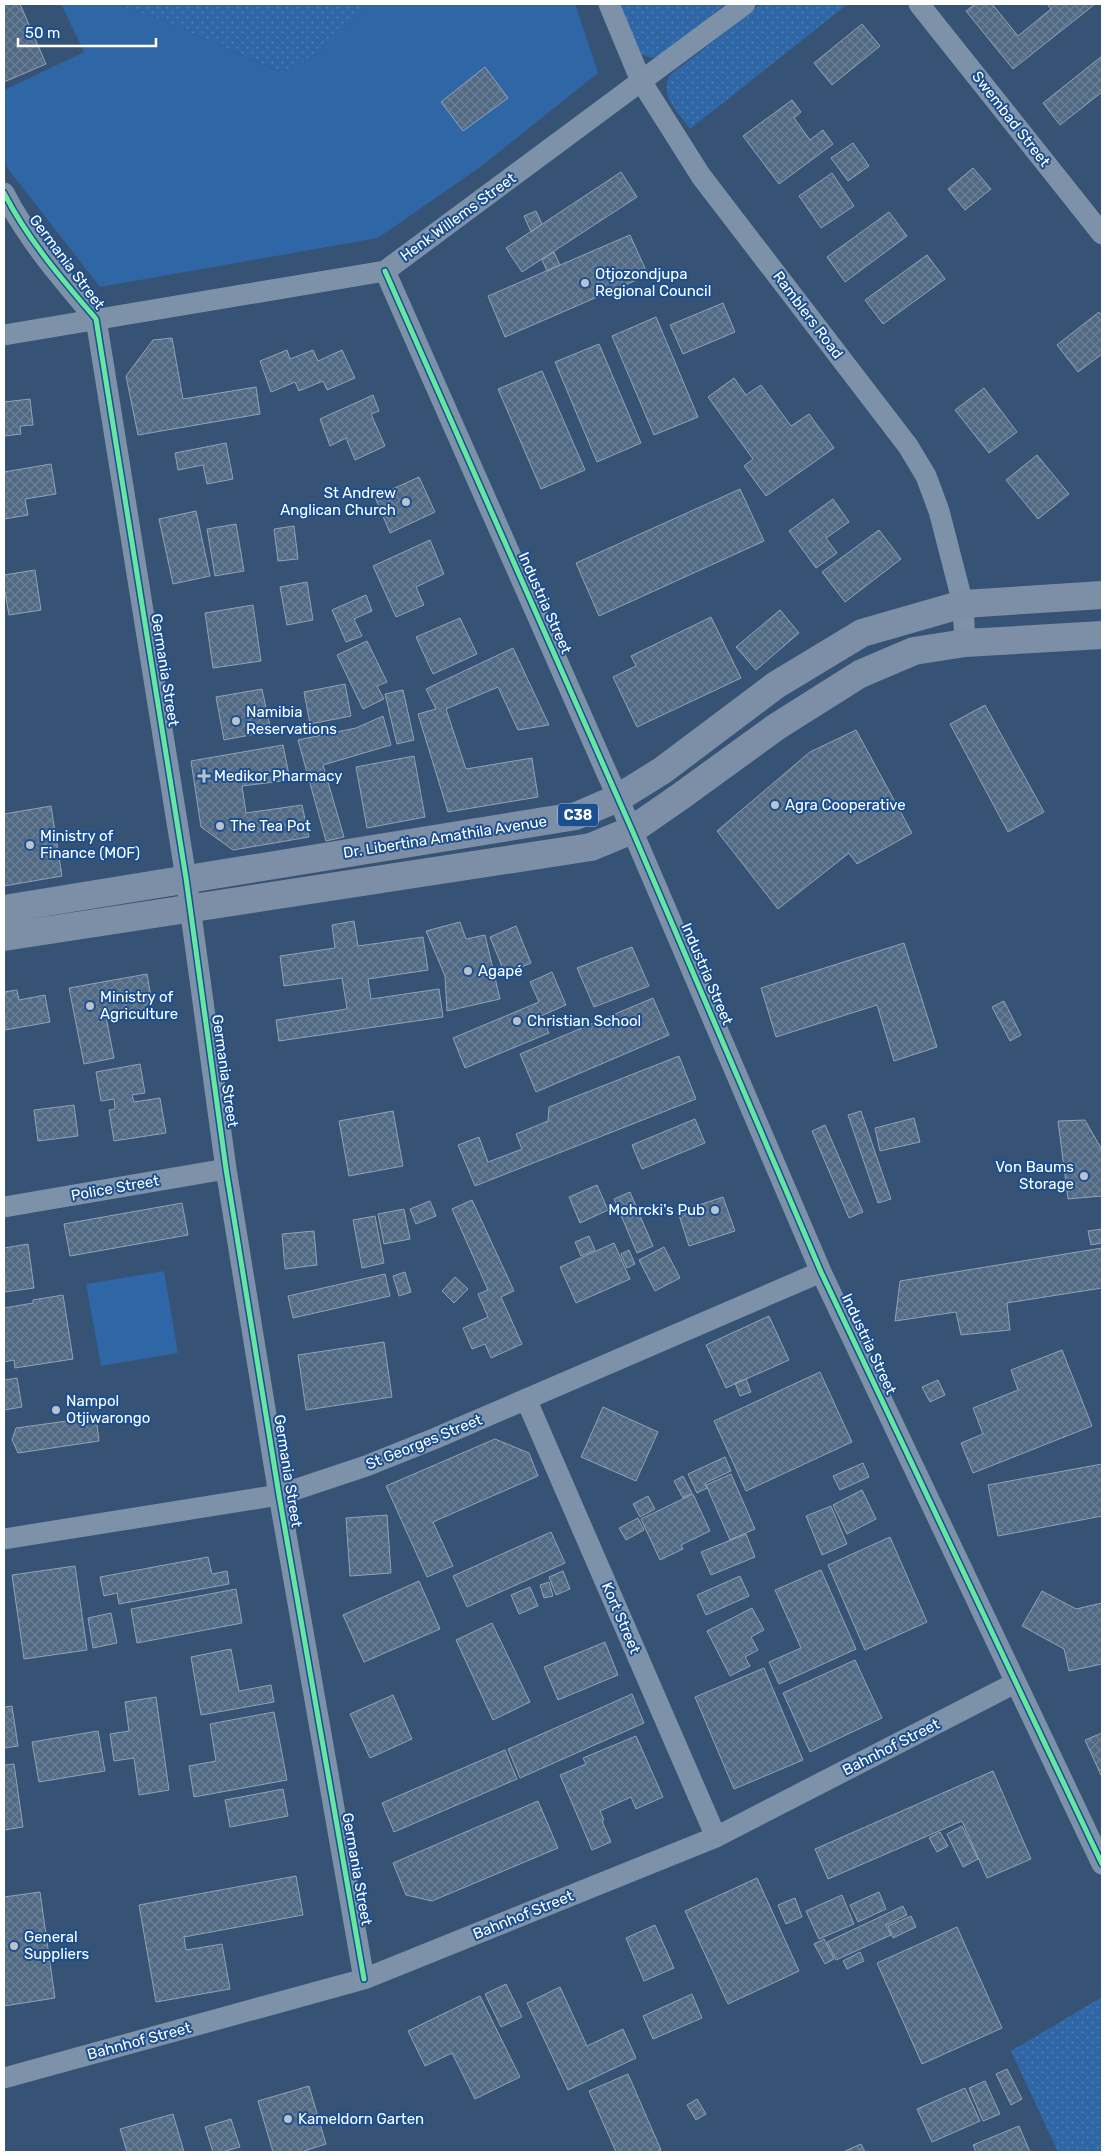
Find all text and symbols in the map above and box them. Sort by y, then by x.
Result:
scale bar [18,15,155,47]
text: 50 m [25,24,60,42]
street label: Swembad Street [968,68,1054,170]
street label: Henk Willems Street [397,169,519,265]
street label: Germania Street [26,211,109,313]
place label: Otjozondjupa Regional Council [595,265,711,300]
street label: Ramblers Road [769,268,847,362]
marker: Otjozondjupa Regional Council [579,277,591,289]
place label: St Andrew Anglican Church [280,484,396,519]
marker: St Andrew Anglican Church [400,496,412,508]
street label: Industria Street [515,549,576,657]
street label: Germania Street [147,612,183,728]
place label: Namibia Reservations [246,703,337,738]
marker: Namibia Reservations [230,715,242,727]
place label: Medikor Pharmacy [214,767,343,785]
marker: Medikor Pharmacy [198,770,210,782]
place label: Agra Cooperative [785,796,906,814]
marker: Agra Cooperative [769,799,781,811]
road number: C38 [558,804,598,826]
street label: Dr. Libertina Amathila Avenue [342,812,548,862]
place label: The Tea Pot [230,817,311,835]
marker: The Tea Pot [214,820,226,832]
place label: Ministry of Finance (MOF) [40,827,140,862]
marker: Ministry of Finance (MOF) [24,839,36,851]
street label: Industria Street [677,920,737,1028]
place label: Agapé [478,962,523,980]
marker: Agapé [462,965,474,977]
place label: Ministry of Agriculture [100,988,178,1023]
marker: Ministry of Agriculture [84,1000,96,1012]
place label: Christian School [527,1012,641,1030]
street label: Germania Street [208,1013,242,1129]
marker: Christian School [511,1015,523,1027]
place label: Von Baums Storage [995,1158,1074,1193]
marker: Von Baums Storage [1078,1170,1090,1182]
street label: Police Street [70,1171,161,1205]
place label: Mohrcki's Pub [608,1201,705,1219]
marker: Mohrcki's Pub [709,1204,721,1216]
street label: Industria Street [838,1291,900,1397]
place label: Nampol Otjiwarongo [66,1392,150,1427]
marker: Nampol Otjiwarongo [50,1404,62,1416]
street label: St Georges Street [363,1410,485,1474]
street label: Germania Street [270,1413,306,1529]
street label: Kort Street [598,1580,644,1657]
street label: Bahnhof Street [839,1715,943,1779]
street label: Germania Street [338,1811,376,1927]
street label: Bahnhof Street [470,1887,576,1943]
place label: General Suppliers [24,1928,90,1963]
marker: General Suppliers [8,1940,20,1952]
street label: Bahnhof Street [85,2018,193,2063]
place label: Kameldorn Garten [298,2110,424,2128]
marker: Kameldorn Garten [282,2113,294,2125]

